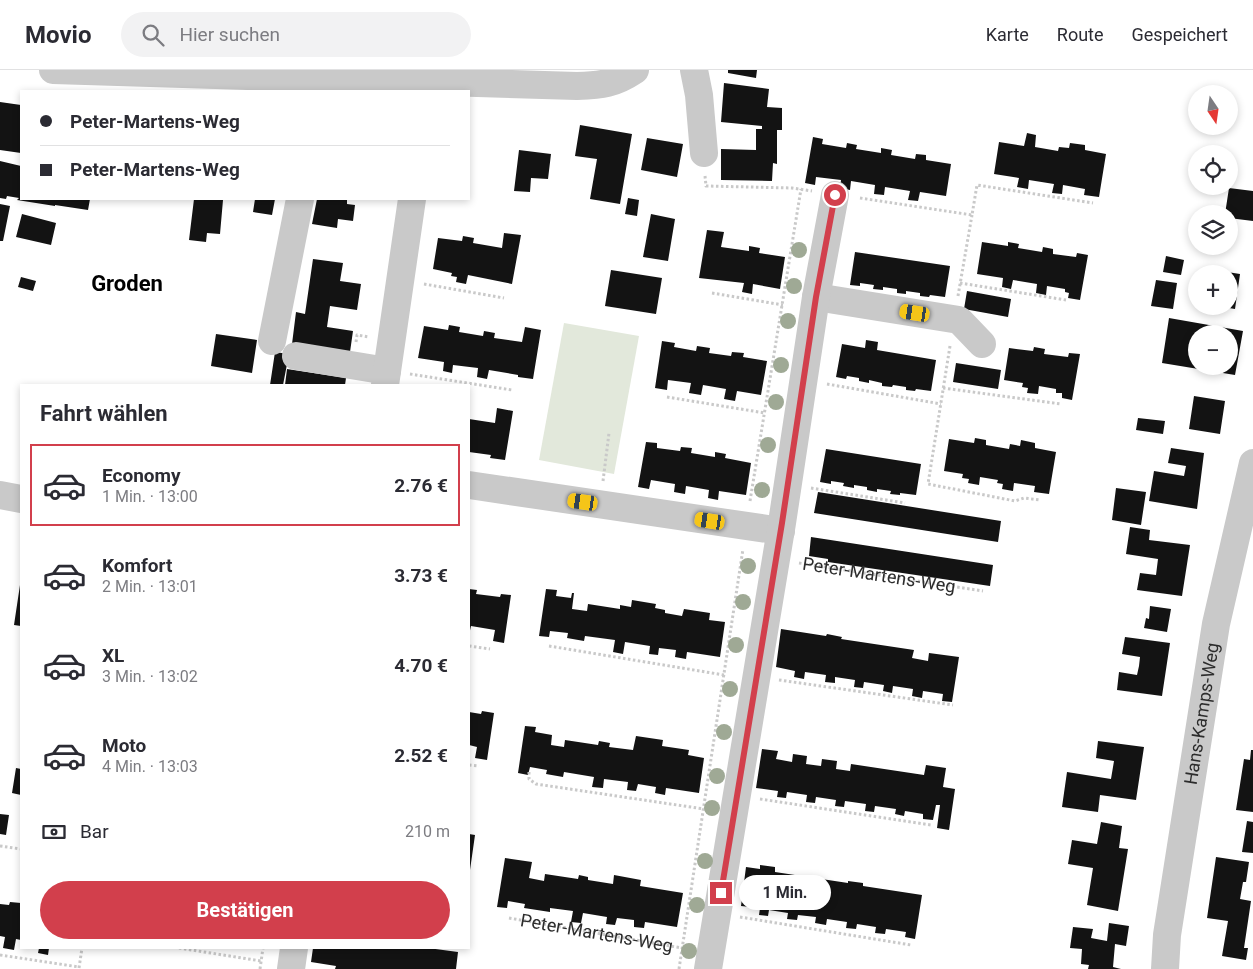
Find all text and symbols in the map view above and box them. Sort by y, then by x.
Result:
search box [121,12,471,57]
text: Movio [25,21,91,49]
icon: search [139,21,167,49]
text: Hier suchen [179,23,280,46]
text: Karte [986,24,1029,45]
text: Route [1057,24,1104,45]
text: Gespeichert [1132,24,1228,45]
north arrow [1188,85,1238,135]
map controls [1188,85,1238,375]
text: Peter-Martens-Weg [70,110,240,133]
button: locate [1188,145,1238,195]
text: Peter-Martens-Weg [70,158,240,181]
route start [824,184,846,206]
button: layers [1188,205,1238,255]
button: + [1188,265,1238,315]
district label: Groden [91,271,163,296]
car [899,303,930,323]
button: − [1188,325,1238,375]
text: Fahrt wählen [40,401,168,426]
icon: car [42,463,87,508]
text: Economy [102,464,181,487]
text: 2.76 € [394,474,448,497]
text: 1 Min. · 13:00 [102,487,198,506]
car [567,492,598,512]
car [694,511,725,531]
icon: car [42,553,87,598]
street label: Peter-Martens-Weg [801,553,957,597]
text: Komfort [102,554,172,577]
text: 3.73 € [394,564,448,587]
text: 2 Min. · 13:01 [102,577,198,596]
street label: Hans-Kamps-Weg [1180,641,1223,786]
icon: car [42,643,87,688]
text: XL [102,644,124,667]
text: 4.70 € [394,654,448,677]
text: 3 Min. · 13:02 [102,667,198,686]
icon: car [42,733,87,778]
text: Moto [102,734,146,757]
text: 2.52 € [394,744,448,767]
text: 4 Min. · 13:03 [102,757,198,776]
icon: cash [40,818,68,846]
text: Bar [80,820,109,843]
text: 210 m [405,822,450,841]
callout: 1 Min. [738,876,831,910]
button: Bestätigen [40,881,450,939]
route end [710,882,732,904]
text: 1 Min. [762,883,808,902]
street label: Peter-Martens-Weg [519,909,675,956]

